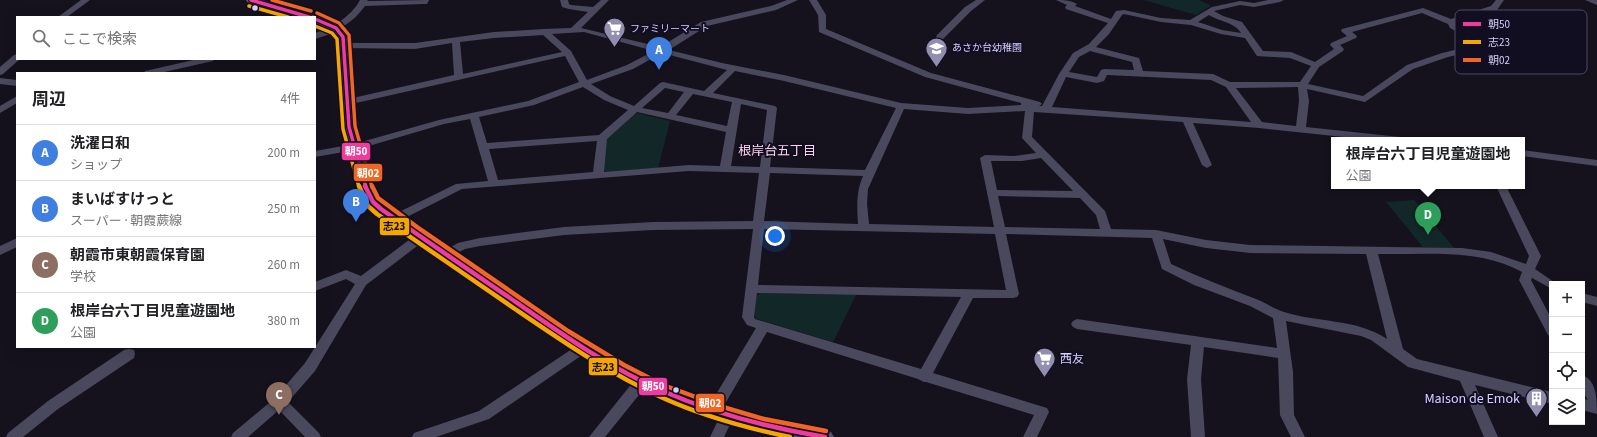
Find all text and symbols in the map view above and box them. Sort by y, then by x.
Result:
unlabelled marker [250,3,260,13]
legend [1455,10,1587,74]
search box [16,16,316,60]
supermarket icon: ファミリーマート [602,16,628,49]
text: 朝50 [1488,17,1510,32]
place label: ファミリーマート [630,22,710,36]
icon: search [30,27,52,49]
text: ここで検索 [62,29,137,50]
school or university icon: あさか台幼稚園 [923,35,949,68]
text: 志23 [1488,35,1510,50]
pin: A [646,37,672,70]
place label: あさか台幼稚園 [952,41,1022,55]
text: 朝02 [1488,53,1510,68]
text: 周辺 [32,88,66,112]
text: 4件 [281,90,300,108]
text: 洗濯日和 [70,133,130,154]
popup [1331,137,1525,189]
line badge: 朝50 [341,142,371,161]
district label: 根岸台五丁目 [738,142,816,160]
text: A [41,144,49,162]
text: 200 m [267,144,300,162]
text: 朝50 [345,144,367,159]
text: 根岸台六丁目児童遊園地 [1345,144,1511,165]
text: ショップ [70,156,122,174]
line badge: 朝02 [353,163,383,182]
text: 朝02 [357,166,379,181]
text: 公園 [1345,167,1372,185]
text: まいばすけっと [70,189,175,210]
pin: B [343,189,369,222]
text: B [41,200,49,218]
text: 250 m [267,200,300,218]
pin: D [1415,202,1441,235]
text: スーパー · 朝霞蕨線 [70,212,182,230]
line badge: 志23 [379,217,410,236]
text: 志23 [383,219,405,234]
your location [765,226,785,246]
text: 朝霞市東朝霞保育園 [70,245,205,266]
text: C [41,256,49,274]
text: 260 m [267,256,300,274]
text: 学校 [70,268,96,286]
map controls [1549,281,1585,425]
button: + [1549,281,1585,317]
text: 根岸台六丁目児童遊園地 [70,301,235,322]
text: D [41,312,49,330]
text: 380 m [267,312,300,330]
button: − [1549,317,1585,353]
text: 公園 [70,324,96,342]
supermarket icon: 西友 [1032,346,1058,379]
place label: 西友 [1060,351,1084,368]
button: locate [1549,353,1585,389]
line badge: 志23 [588,357,618,376]
text: 志23 [592,360,614,375]
line badge: 朝50 [638,377,668,396]
text: 朝50 [642,379,664,394]
pin: C [266,382,292,415]
unlabelled marker [671,385,681,395]
building icon: Maison de Emok [1523,386,1549,419]
place label: Maison de Emok [1424,389,1520,409]
button: layers [1549,389,1585,425]
line badge: 朝02 [695,393,725,413]
text: 朝02 [699,396,721,411]

